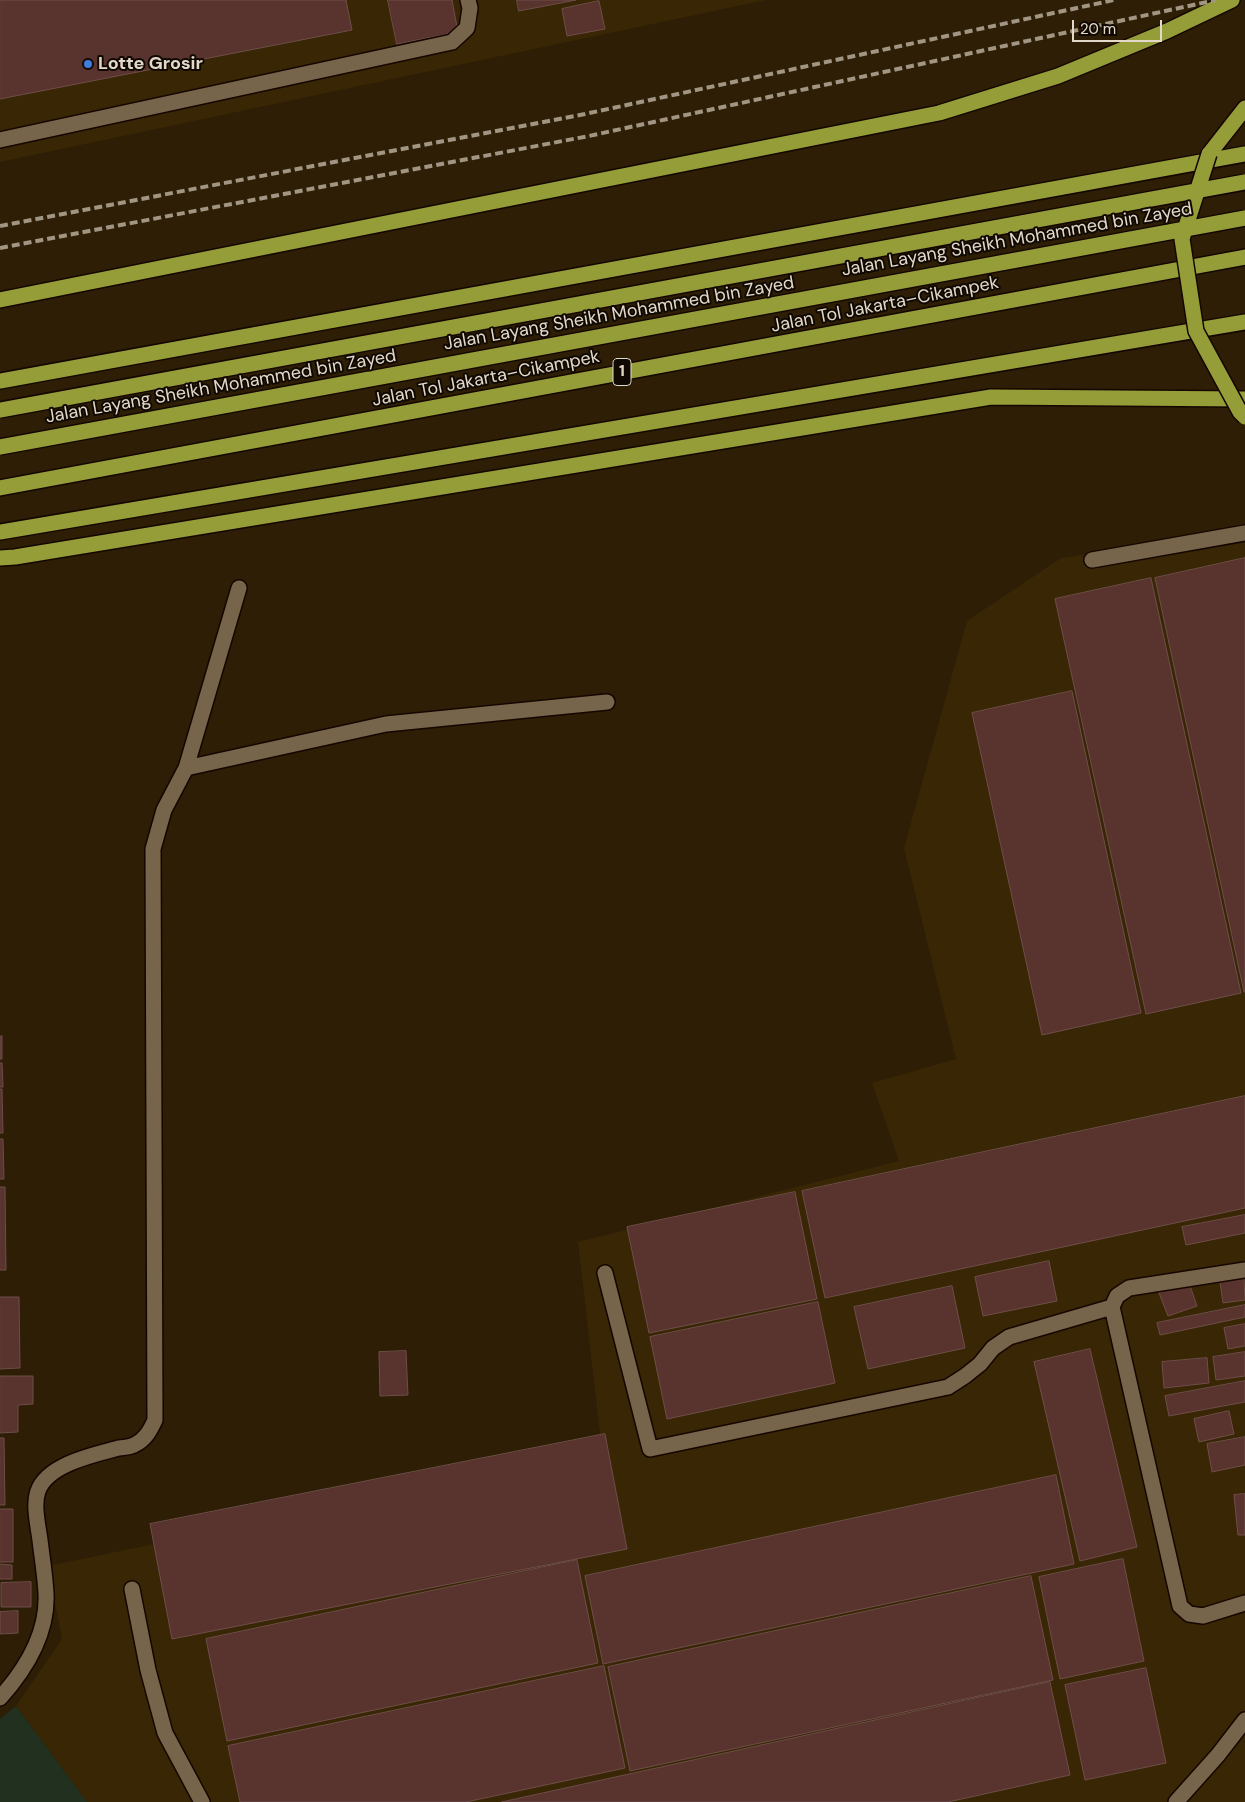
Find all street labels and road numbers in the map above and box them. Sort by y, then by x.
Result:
street label: Jalan Layang Sheikh Mohammed bin Zayed [840,198,1194,282]
street label: Jalan Layang Sheikh Mohammed bin Zayed [442,272,796,356]
street label: Jalan Tol Jakarta–Cikampek [769,272,1001,338]
street label: Jalan Layang Sheikh Mohammed bin Zayed [44,345,398,429]
street label: Jalan Tol Jakarta–Cikampek [370,346,602,412]
road number: 1 [613,358,631,386]

